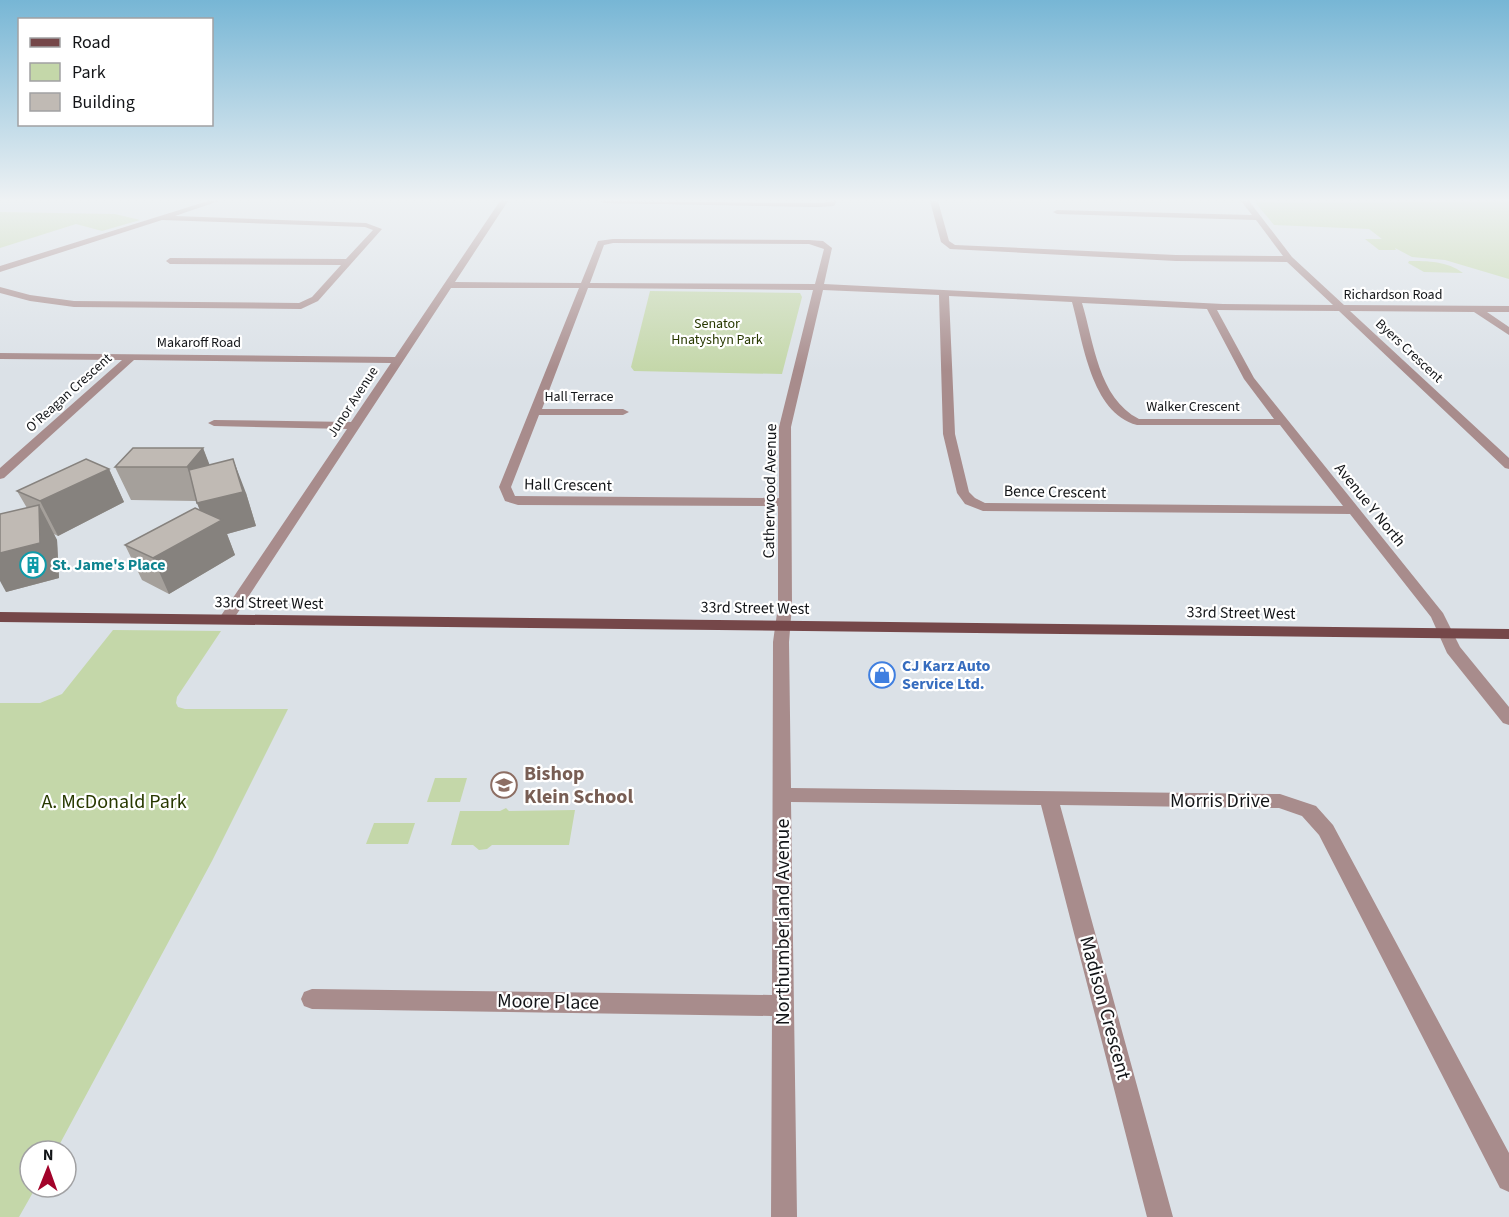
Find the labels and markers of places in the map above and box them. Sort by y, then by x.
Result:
building icon: St. Jame's Place [18,550,48,580]
place label: St. Jame's Place [52,554,166,576]
place label: CJ Karz Auto Service Ltd. [902,655,991,695]
shop icon: CJ Karz Auto Service Ltd. [867,660,897,690]
place label: Bishop Klein School [524,760,633,811]
school or university icon: Bishop Klein School [489,770,519,800]

